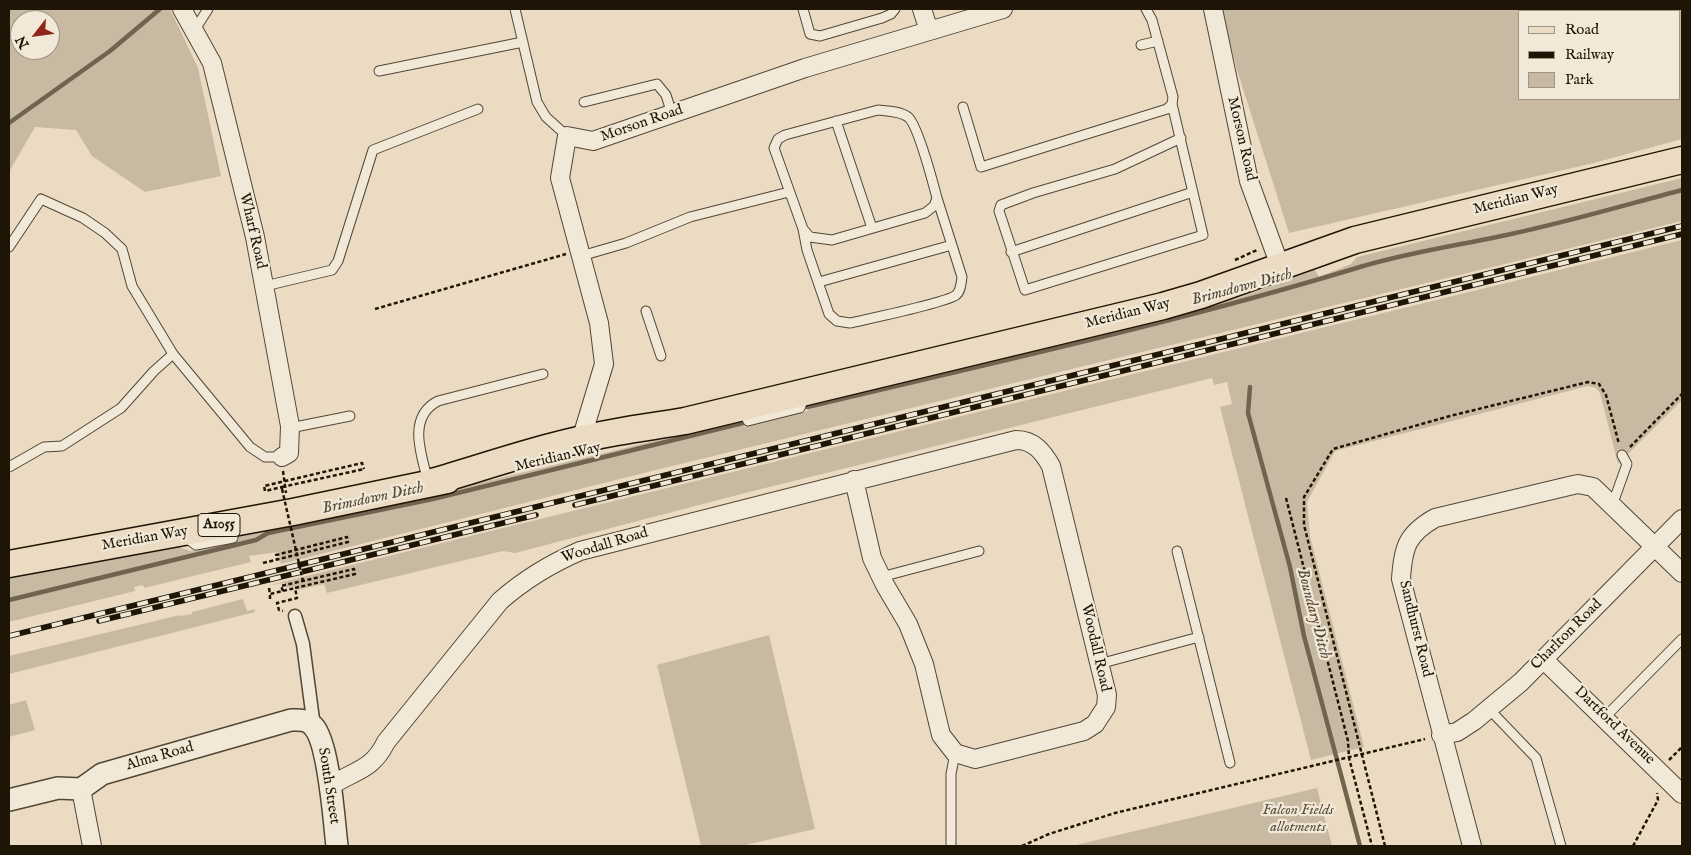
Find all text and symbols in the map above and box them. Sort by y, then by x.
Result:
north arrow [10,10,60,60]
legend [1518,10,1681,100]
text: Road [1565,20,1599,39]
text: N [12,32,34,52]
text: Railway [1565,45,1614,64]
text: Park [1565,70,1594,89]
street label: Morson Road [1223,95,1259,183]
street label: Morson Road [598,101,686,147]
street label: Meridian Way [1472,181,1560,219]
street label: Wharf Road [235,191,269,271]
water label: Brimsdown Ditch [1190,265,1294,311]
street label: Meridian Way [1084,295,1172,333]
street label: Meridian Way [514,439,602,477]
water label: Brimsdown Ditch [321,479,425,519]
road number: A1055 [198,514,240,536]
street label: Meridian Way [101,523,189,555]
street label: Woodall Road [560,524,650,568]
water label: Boundary Ditch [1292,567,1334,661]
street label: Sandhurst Road [1394,579,1436,679]
street label: Charlton Road [1528,596,1606,674]
street label: Woodall Road [1076,602,1114,694]
street label: Dartford Avenue [1570,683,1658,769]
street label: Alma Road [124,739,196,775]
street label: South Street [313,746,343,826]
park label: Falcon Fields allotments [1263,802,1333,837]

